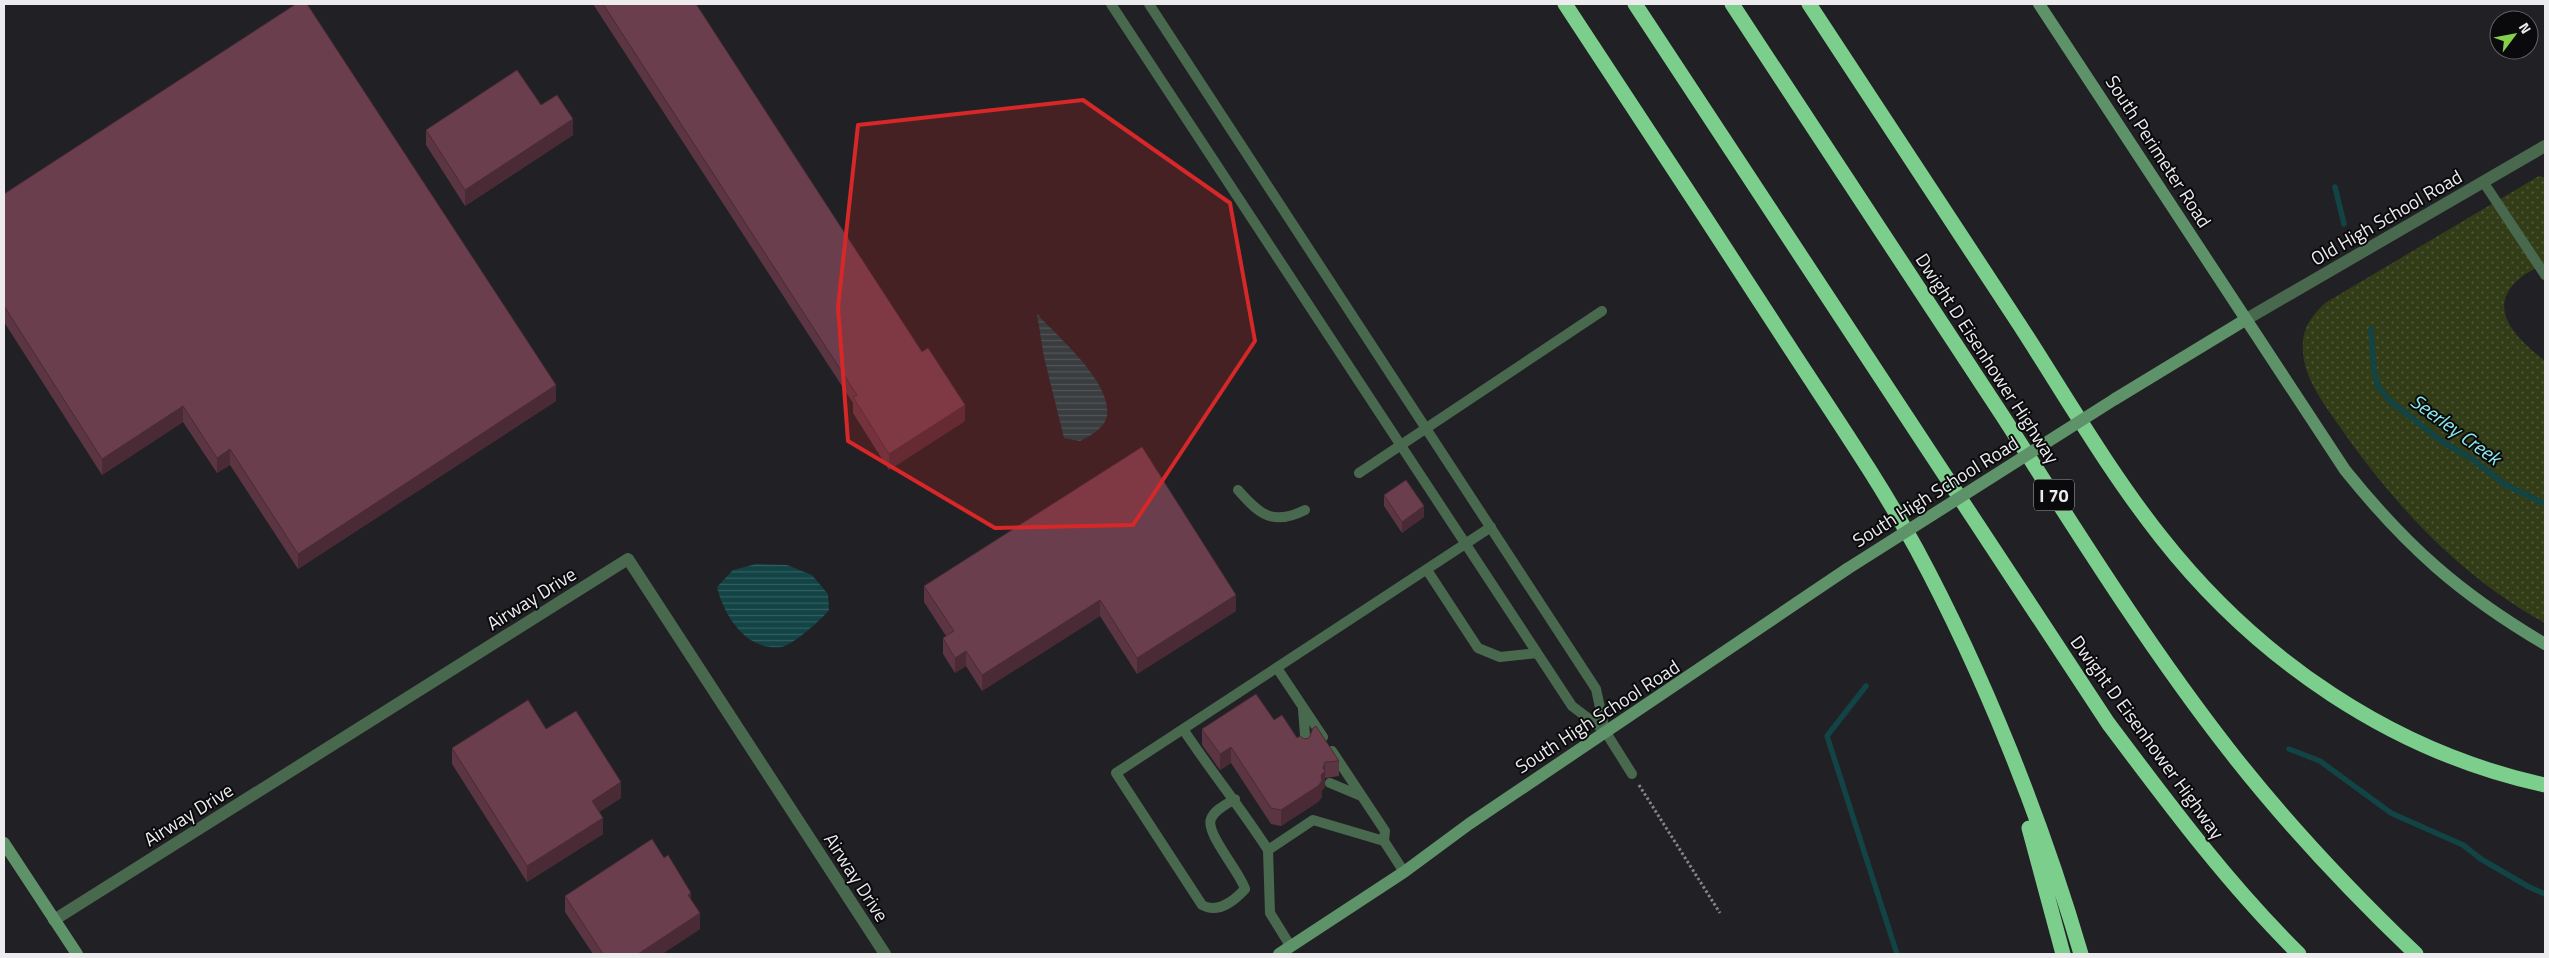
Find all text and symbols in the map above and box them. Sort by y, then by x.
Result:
north arrow [2489,10,2539,60]
text: N [2514,18,2537,38]
street label: South Perimeter Road [2099,69,2219,233]
street label: Old High School Road [2305,162,2467,272]
street label: Dwight D Eisenhower Highway [1909,247,2067,469]
water label: Seerley Creek [2404,386,2509,474]
street label: South High School Road [1846,428,2024,554]
road number: I 70 [2034,480,2074,510]
street label: Airway Drive [481,559,581,637]
street label: Dwight D Eisenhower Highway [2064,629,2232,845]
street label: South High School Road [1509,652,1685,780]
street label: Airway Drive [138,775,238,853]
street label: Airway Drive [817,827,897,927]

